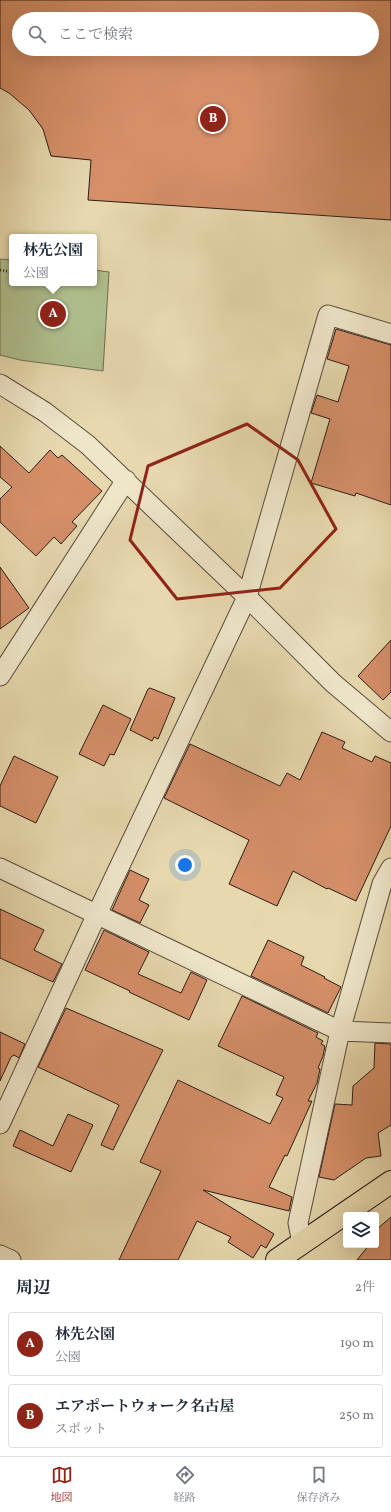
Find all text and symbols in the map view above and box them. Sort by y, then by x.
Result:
search box [12,12,379,56]
icon: search [26,23,48,45]
text: ここで検索 [58,25,133,46]
pin: B [200,104,226,134]
popup [9,234,97,286]
text: 林先公園 [23,241,83,262]
text: 公園 [23,265,49,283]
pin: A [40,299,66,329]
your location [175,855,195,875]
map controls [343,1212,379,1248]
button: layers [343,1212,379,1248]
text: 周辺 [16,1277,50,1300]
text: 2件 [355,1279,375,1297]
text: 林先公園 [55,1325,115,1346]
text: A [25,1335,35,1353]
text: 190 m [340,1335,374,1353]
text: 公園 [55,1349,81,1367]
text: エアポートウォーク名古屋 [55,1397,234,1418]
text: B [26,1407,34,1425]
text: 250 m [339,1407,374,1425]
text: スポット [55,1421,107,1439]
tab: 地図 [51,1464,73,1506]
tab: 経路 [174,1464,196,1506]
tab: 保存済み [297,1464,341,1506]

